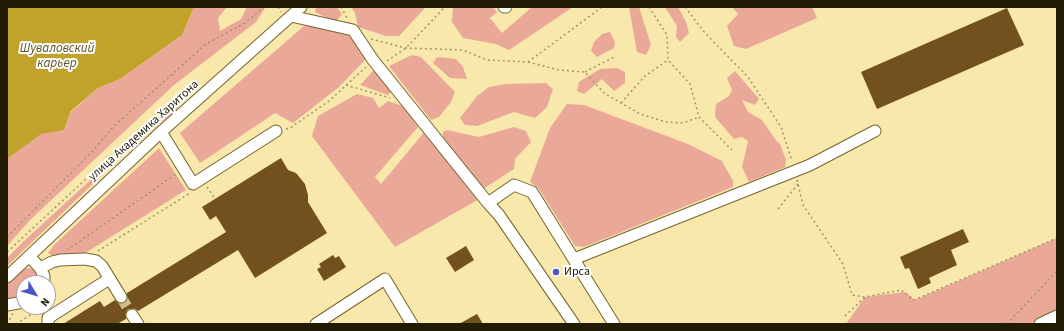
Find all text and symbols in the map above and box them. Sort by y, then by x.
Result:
water label: Шуваловский карьер [20,41,94,72]
street label: улица Академика Харитона [86,78,202,184]
place label: Ирса [564,265,590,279]
marker: Ирса [551,267,561,277]
north arrow [16,275,56,315]
text: N [37,295,53,310]

